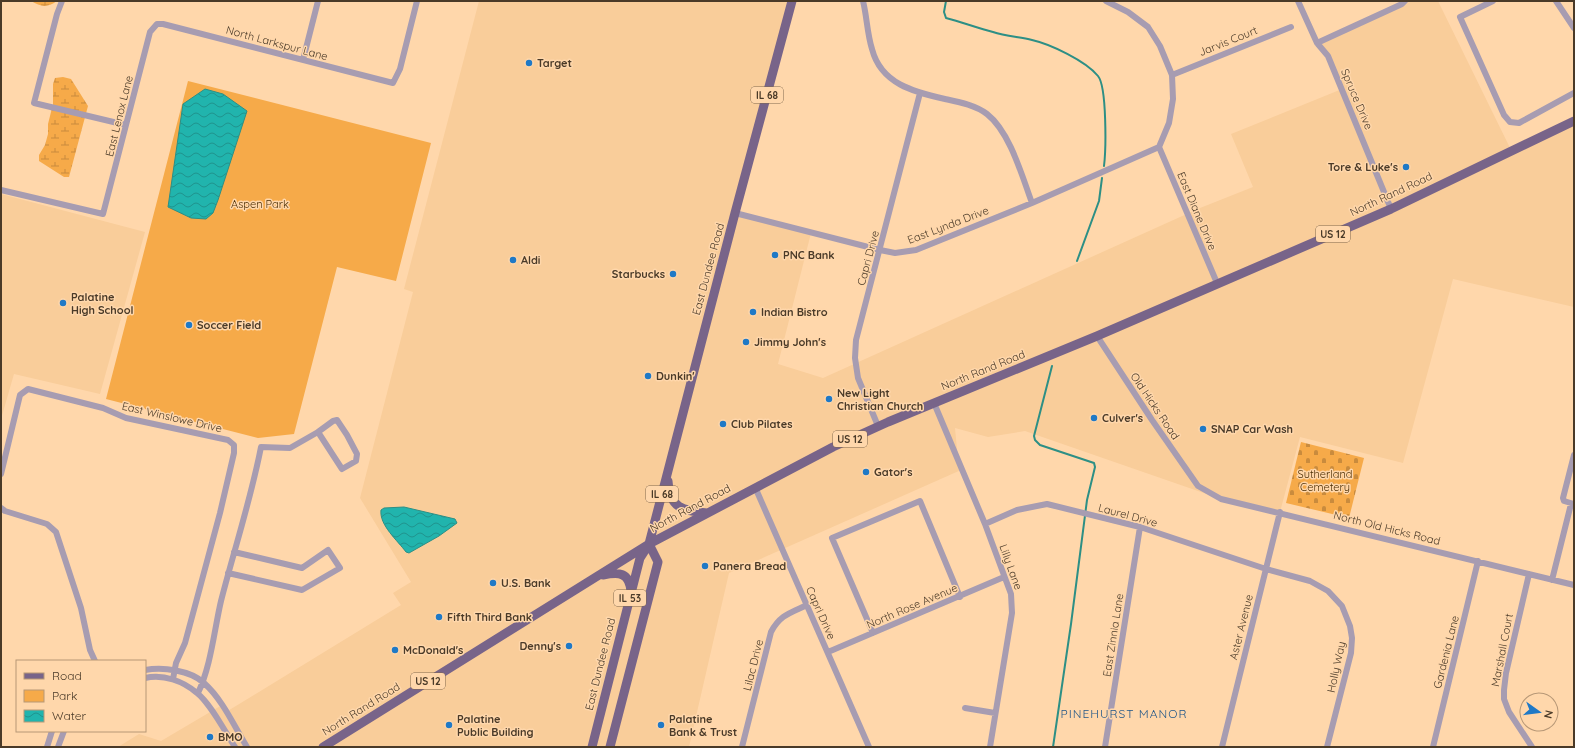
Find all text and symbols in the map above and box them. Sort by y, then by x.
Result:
street label: North Larkspur Lane [225,23,329,63]
street label: Jarvis Court [1197,23,1260,59]
place label: Target [537,56,572,70]
marker: Target [524,58,534,68]
street label: Spruce Drive [1338,66,1376,132]
street label: East Lenox Lane [102,74,136,158]
road number: IL 68 [751,87,783,103]
place label: Tore & Luke's [1328,160,1398,174]
marker: Tore & Luke's [1401,162,1411,172]
street label: North Rand Road [1348,169,1434,219]
street label: East Diane Drive [1174,170,1220,252]
park label: Aspen Park [231,197,289,211]
street label: East Lynda Drive [905,203,991,247]
street label: East Dundee Road [689,221,727,317]
road number: US 12 [1316,226,1350,242]
street label: Capri Drive [854,229,882,287]
place label: PNC Bank [783,248,835,262]
marker: PNC Bank [770,250,780,260]
place label: Aldi [521,253,540,267]
marker: Aldi [508,255,518,265]
place label: Starbucks [612,267,665,281]
marker: Starbucks [668,269,678,279]
place label: Palatine High School [71,290,134,317]
marker: Palatine High School [58,298,68,308]
place label: Indian Bistro [761,305,828,319]
marker: Indian Bistro [748,307,758,317]
place label: Soccer Field [197,318,261,332]
marker: Soccer Field [184,320,194,330]
place label: Jimmy John's [754,335,826,349]
marker: Jimmy John's [741,337,751,347]
street label: North Rand Road [939,347,1027,393]
place label: Dunkin' [656,369,695,383]
street label: Old Hicks Road [1127,370,1183,442]
marker: Dunkin' [643,371,653,381]
place label: New Light Christian Church [837,386,923,413]
marker: New Light Christian Church [824,394,834,404]
street label: East Winslowe Drive [121,399,223,435]
place label: Culver's [1102,411,1143,425]
marker: Culver's [1089,413,1099,423]
place label: Club Pilates [731,417,793,431]
marker: Club Pilates [718,419,728,429]
place label: SNAP Car Wash [1211,422,1293,436]
marker: SNAP Car Wash [1198,424,1208,434]
road number: US 12 [833,431,867,447]
place label: Gator's [874,465,912,479]
marker: Gator's [861,467,871,477]
park label: Sutherland Cemetery [1297,467,1353,494]
street label: North Rand Road [647,481,733,535]
road number: IL 68 [646,486,678,502]
street label: Laurel Drive [1097,500,1159,530]
street label: North Old Hicks Road [1332,508,1442,548]
street label: Lilly Lane [996,542,1026,592]
place label: Panera Bread [713,559,786,573]
marker: Panera Bread [700,561,710,571]
place label: U.S. Bank [501,576,551,590]
marker: U.S. Bank [488,578,498,588]
street label: North Rose Avenue [864,580,960,632]
street label: Capri Drive [803,584,839,642]
road number: IL 53 [614,590,646,606]
street label: East Zinnia Lane [1100,592,1126,678]
street label: Aster Avenue [1226,593,1256,661]
place label: Fifth Third Bank [447,610,532,624]
marker: Fifth Third Bank [434,612,444,622]
street label: Marshall Court [1488,612,1516,688]
street label: Gardenia Lane [1430,614,1462,690]
street label: East Dundee Road [582,616,618,712]
street label: Lilac Drive [740,638,766,692]
place label: Denny's [519,639,561,653]
street label: Holly Way [1324,640,1348,694]
marker: Denny's [564,641,574,651]
place label: McDonald's [403,643,463,657]
marker: McDonald's [390,645,400,655]
legend [16,660,146,732]
text: Road [52,668,82,683]
road number: US 12 [411,673,445,689]
street label: North Rand Road [319,679,403,739]
text: Park [52,688,77,703]
north arrow [1519,692,1559,732]
district label: PINEHURST MANOR [1061,706,1187,721]
text: Water [52,708,87,723]
text: N [1541,709,1556,720]
place label: Palatine Public Building [457,712,534,739]
place label: Palatine Bank & Trust [669,712,737,739]
marker: Palatine Public Building [444,720,454,730]
marker: Palatine Bank & Trust [656,720,666,730]
place label: BMO [218,730,243,744]
marker: BMO [205,732,215,742]

